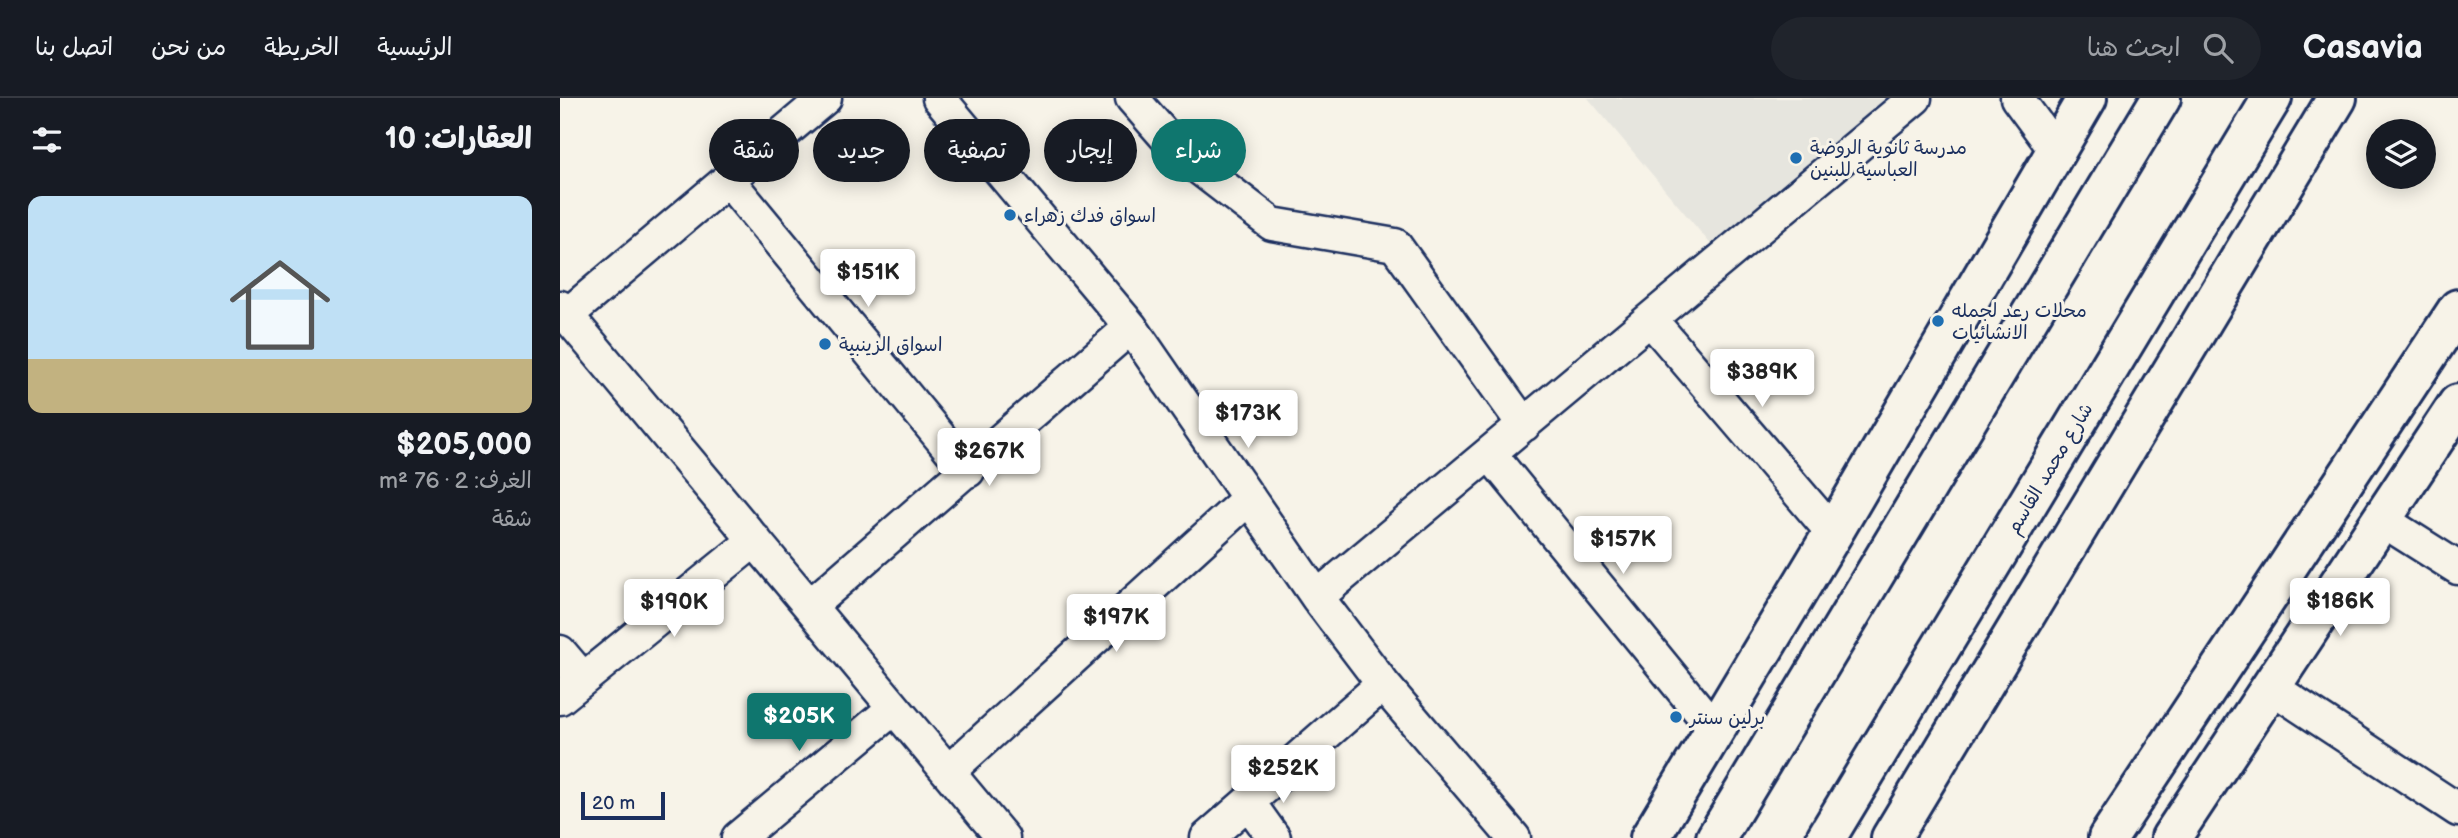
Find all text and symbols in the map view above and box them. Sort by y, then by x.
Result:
search box [1771,17,2261,80]
text: Casavia [2303,28,2423,68]
icon: search [2199,29,2237,67]
text: اتصل بنا [35,33,113,62]
text: من نحن [151,33,226,62]
text: الخريطة [264,33,339,62]
text: الرئيسية [377,33,453,62]
text: ابحث هنا [2087,33,2181,64]
chip: شقة [709,119,799,182]
chip: جديد [813,119,910,182]
chip: تصفية [924,119,1030,182]
chip: إيجار [1044,119,1137,182]
chip: شراء [1151,119,1246,182]
map controls [2366,119,2436,189]
button: layers [2366,119,2436,189]
icon: filters [28,121,66,159]
text: العقارات: 10 [385,121,532,157]
place label: مدرسة ثانوية الروضة العباسية للبنين [1810,137,1967,182]
marker: مدرسة ثانوية الروضة العباسية للبنين [1788,150,1804,166]
place label: اسواق فدك زهراء [1024,205,1156,228]
marker: اسواق فدك زهراء [1002,207,1018,223]
icon: home [217,242,343,368]
pin: $151K [819,250,917,309]
text: $151K [836,258,900,286]
place label: محلات رعد لجمله الانشائيات [1952,300,2087,345]
marker: محلات رعد لجمله الانشائيات [1930,313,1946,329]
place label: اسواق الزينبية [839,334,942,357]
marker: اسواق الزينبية [817,336,833,352]
pin: $389K [1713,350,1811,409]
text: $389K [1726,358,1798,386]
pin: $173K [1199,390,1297,450]
text: $173K [1215,399,1281,427]
street label: شارع محمد القاسم [2002,399,2100,540]
text: $205,000 [396,427,532,463]
pin: $267K [940,428,1038,488]
text: $267K [953,437,1025,465]
text: الغرف: 2 · 76 m² [379,467,532,495]
text: شقة [492,505,532,533]
pin: $157K [1574,517,1672,576]
text: $157K [1590,525,1656,553]
pin: $186K [2291,578,2389,638]
pin: $190K [625,580,723,639]
text: $186K [2306,587,2374,615]
text: $190K [640,588,708,616]
pin: $197K [1067,594,1165,654]
text: $197K [1083,603,1149,631]
pin: $205K [750,694,848,753]
text: $205K [763,702,835,730]
place label: برلين سنتر [1688,707,1765,730]
marker: برلين سنتر [1668,709,1684,725]
pin: $252K [1234,746,1332,805]
text: $252K [1247,754,1319,782]
scale bar [581,789,665,821]
text: 20 m [592,792,635,815]

